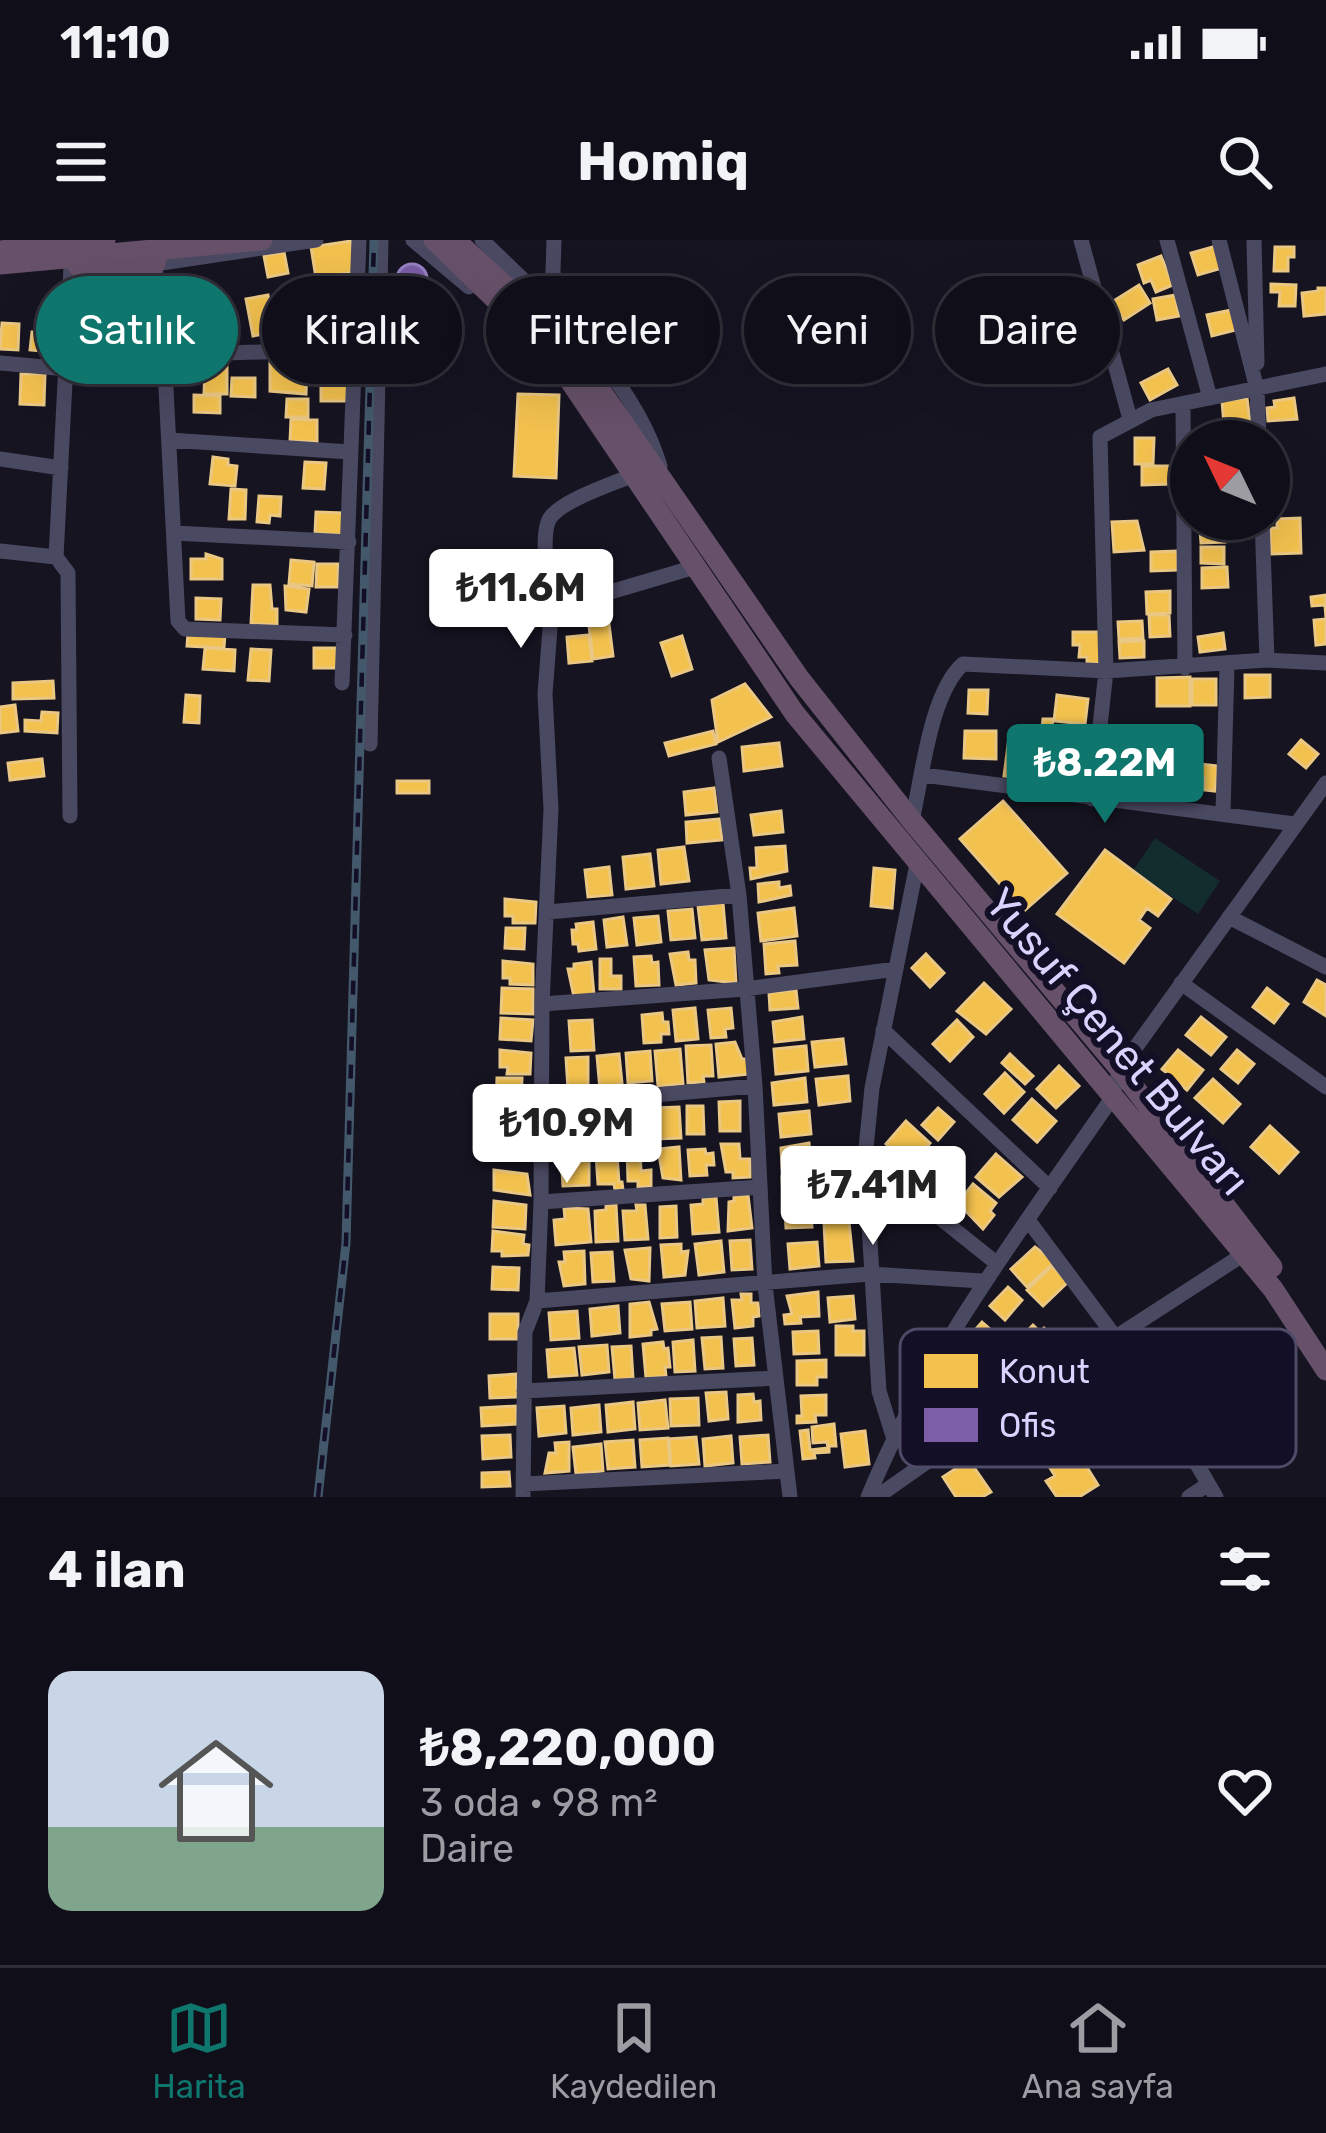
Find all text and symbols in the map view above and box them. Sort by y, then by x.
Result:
text: 11:10 [60,16,171,69]
icon: menu [48,129,114,195]
icon: search [1212,129,1278,195]
text: Homiq [577,130,749,194]
chip: Satılık [36,276,238,384]
chip: Kiralık [262,276,462,384]
chip: Filtreler [486,276,720,384]
chip: Yeni [744,276,911,384]
chip: Daire [935,276,1120,384]
north arrow [1170,420,1290,540]
map controls [1170,420,1290,540]
pin: ₺11.6M [423,549,619,651]
text: ₺11.6M [456,565,586,611]
pin: ₺8.22M [1007,724,1203,826]
text: ₺8.22M [1034,740,1176,786]
street label: Yusuf Çenet Bulvarı [974,879,1260,1205]
pin: ₺10.9M [469,1084,665,1186]
text: ₺10.9M [500,1100,634,1146]
pin: ₺7.41M [775,1146,971,1248]
text: ₺7.41M [808,1162,938,1208]
legend [900,1329,1296,1467]
text: Konut [999,1352,1090,1391]
text: Ofis [999,1406,1056,1445]
icon: filters [1212,1536,1278,1602]
text: 4 ilan [48,1539,186,1600]
text: ₺8,220,000 [420,1717,716,1778]
icon: home [144,1719,288,1863]
icon: heart [1212,1758,1278,1824]
text: 3 oda · 98 m² [420,1780,658,1826]
text: Daire [420,1826,514,1872]
tab: Harita [152,1995,246,2106]
tab: Kaydedilen [550,1995,717,2106]
tab: Ana sayfa [1022,1995,1174,2106]

